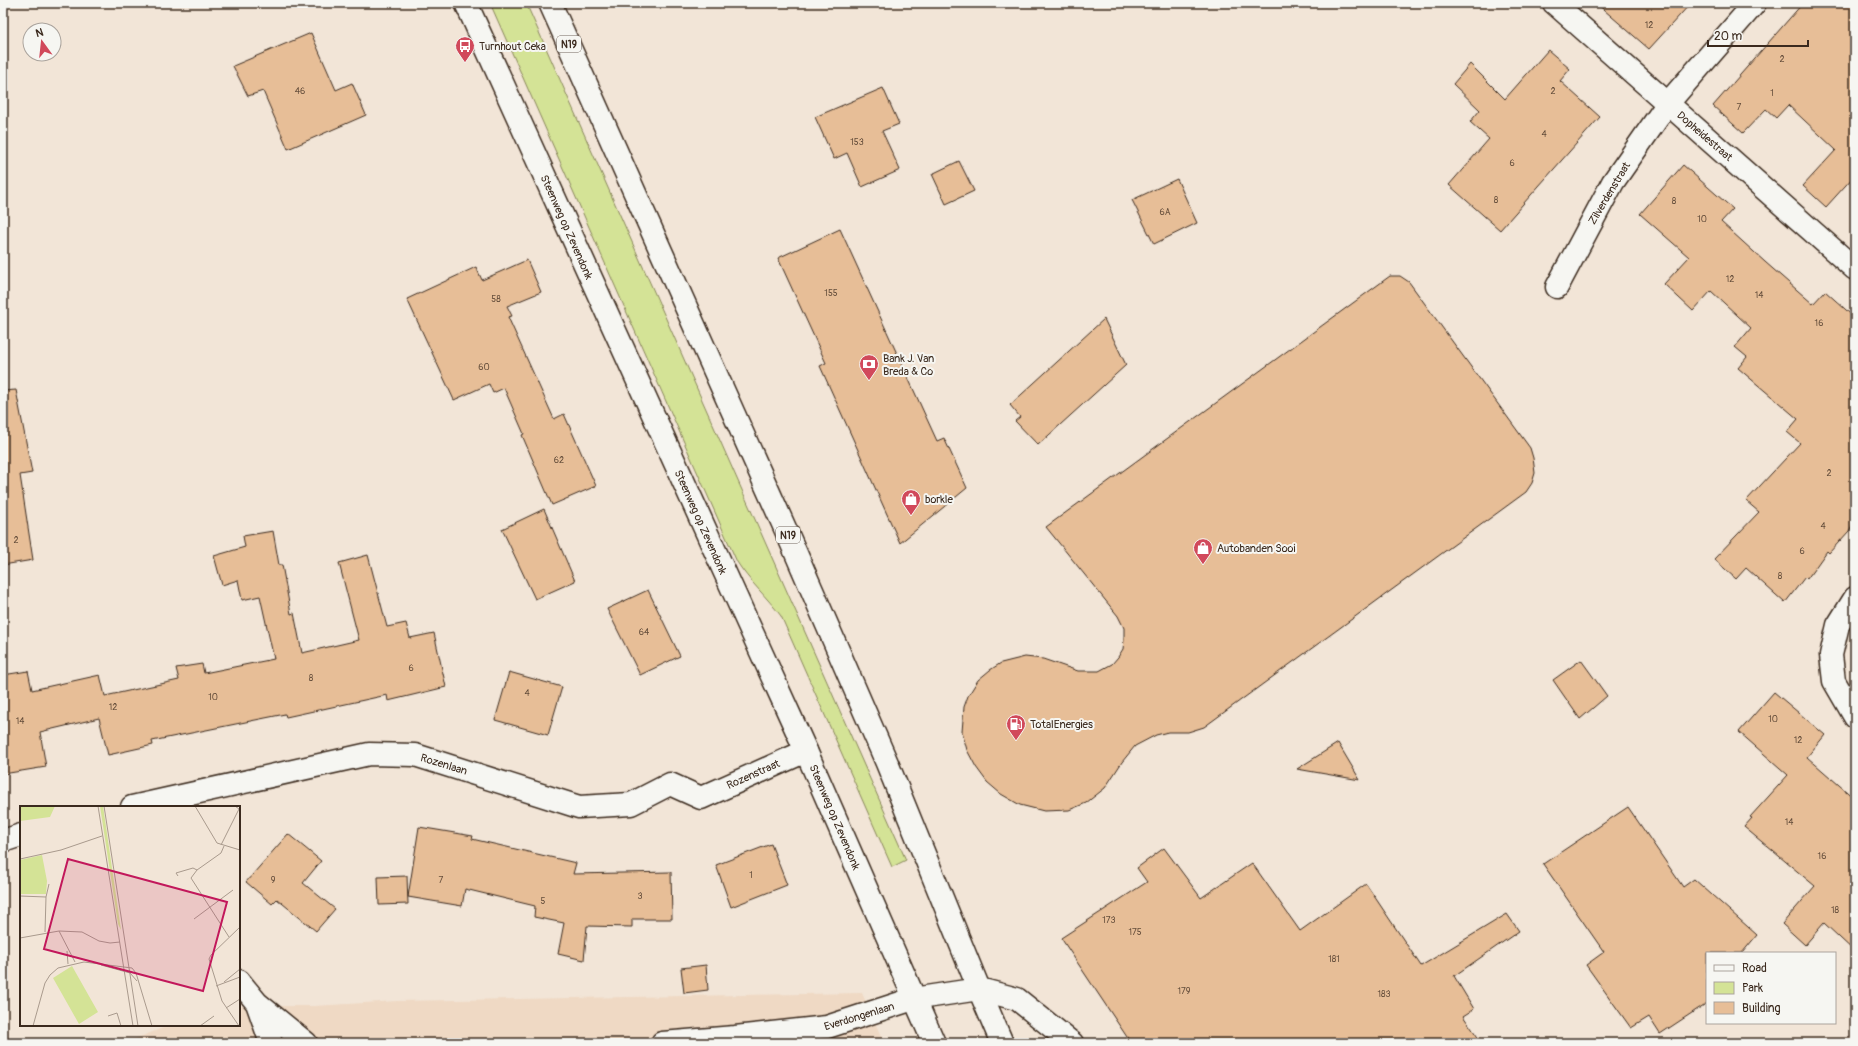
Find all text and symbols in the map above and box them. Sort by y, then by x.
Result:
house number: 12 [1645,20,1653,31]
north arrow [22,22,62,62]
scale bar [1708,22,1808,48]
text: N [34,25,45,40]
text: 20 m [1714,29,1743,44]
bus stop icon: Turnhout Ceka [454,35,476,63]
road number: N19 [557,36,581,52]
place label: Turnhout Ceka [479,40,546,53]
house number: 2 [1779,54,1785,65]
house number: 46 [295,86,305,97]
house number: 2 [1550,86,1556,97]
house number: 1 [1770,88,1774,99]
house number: 7 [1737,102,1742,113]
street label: Dopheidestraat [1674,109,1735,164]
house number: 4 [1541,129,1547,140]
house number: 153 [850,137,864,148]
house number: 6 [1509,158,1515,169]
street label: Zilverdenstraat [1586,159,1633,227]
street label: Steenweg op Zevendonk [538,173,596,282]
house number: 8 [1494,195,1499,206]
house number: 8 [1672,196,1677,207]
house number: 6A [1159,207,1171,218]
house number: 10 [1697,214,1707,225]
house number: 12 [1726,274,1734,285]
house number: 155 [824,288,838,299]
house number: 14 [1755,290,1764,301]
house number: 58 [491,294,501,305]
house number: 16 [1815,318,1823,329]
place label: Bank J. Van Breda & Co [883,352,934,378]
bank icon: Bank J. Van Breda & Co [858,353,880,381]
house number: 60 [478,362,490,373]
house number: 62 [554,455,564,466]
street label: Steenweg op Zevendonk [672,468,730,577]
house number: 2 [1826,468,1832,479]
shop icon: borkle [900,488,922,516]
place label: borkle [925,493,953,506]
house number: 4 [1820,521,1826,532]
road number: N19 [776,527,800,543]
house number: 2 [13,535,19,546]
shop icon: Autobanden Sooi [1192,537,1214,565]
place label: Autobanden Sooi [1217,542,1296,555]
house number: 6 [1799,546,1805,557]
house number: 8 [1778,571,1783,582]
house number: 64 [639,627,650,638]
house number: 6 [408,663,414,674]
house number: 8 [309,673,314,684]
house number: 4 [524,688,530,699]
house number: 10 [208,692,218,703]
house number: 12 [109,702,117,713]
fuel station icon: TotalEnergies [1005,713,1027,741]
house number: 10 [1768,714,1778,725]
house number: 14 [16,716,25,727]
place label: TotalEnergies [1030,718,1093,731]
house number: 12 [1794,735,1802,746]
street label: Rozenlaan [419,751,469,778]
street label: Rozenstraat [725,757,782,792]
street label: Steenweg op Zevendonk [806,763,863,872]
inset map [20,806,240,1026]
house number: 14 [1785,817,1794,828]
house number: 16 [1818,851,1826,862]
house number: 1 [749,870,753,881]
house number: 9 [271,875,276,886]
house number: 7 [439,875,444,886]
house number: 3 [637,891,643,902]
house number: 5 [541,896,546,907]
house number: 18 [1831,905,1839,916]
house number: 173 [1102,915,1116,926]
house number: 175 [1128,927,1142,938]
legend [1706,952,1836,1024]
house number: 181 [1328,954,1340,965]
text: Road [1742,961,1767,976]
text: Park [1742,981,1763,996]
house number: 179 [1178,986,1191,997]
house number: 183 [1377,989,1391,1000]
street label: Everdongenlaan [822,1000,896,1033]
text: Building [1742,1001,1781,1016]

